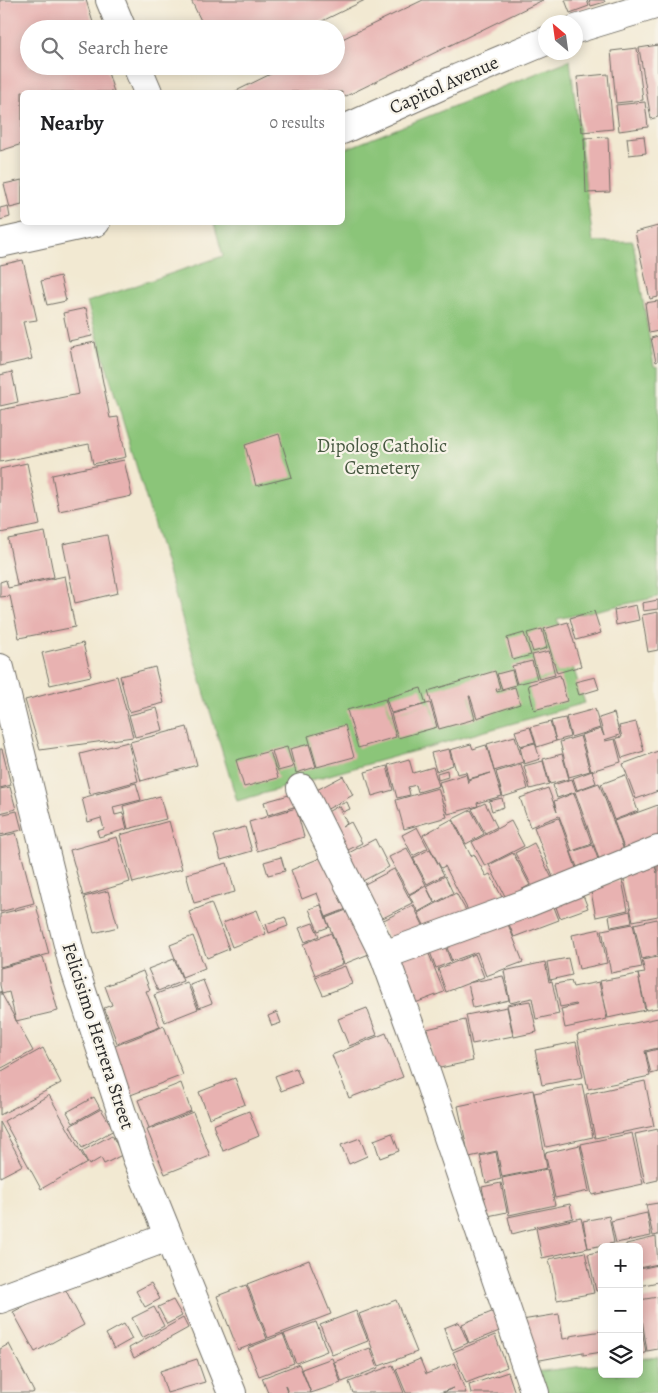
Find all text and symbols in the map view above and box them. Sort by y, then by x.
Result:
north arrow [538,15,583,60]
search box [20,20,345,75]
icon: search [38,34,66,62]
text: Search here [78,35,168,61]
street label: Capitol Avenue [385,49,503,121]
text: Nearby [40,109,103,137]
text: 0 results [269,112,325,134]
park label: Dipolog Catholic Cemetery [317,433,447,481]
street label: Felicisimo Herrera Street [56,939,140,1133]
map controls [598,1243,643,1378]
button: + [598,1243,643,1288]
button: − [598,1288,643,1333]
button: layers [598,1333,643,1378]

